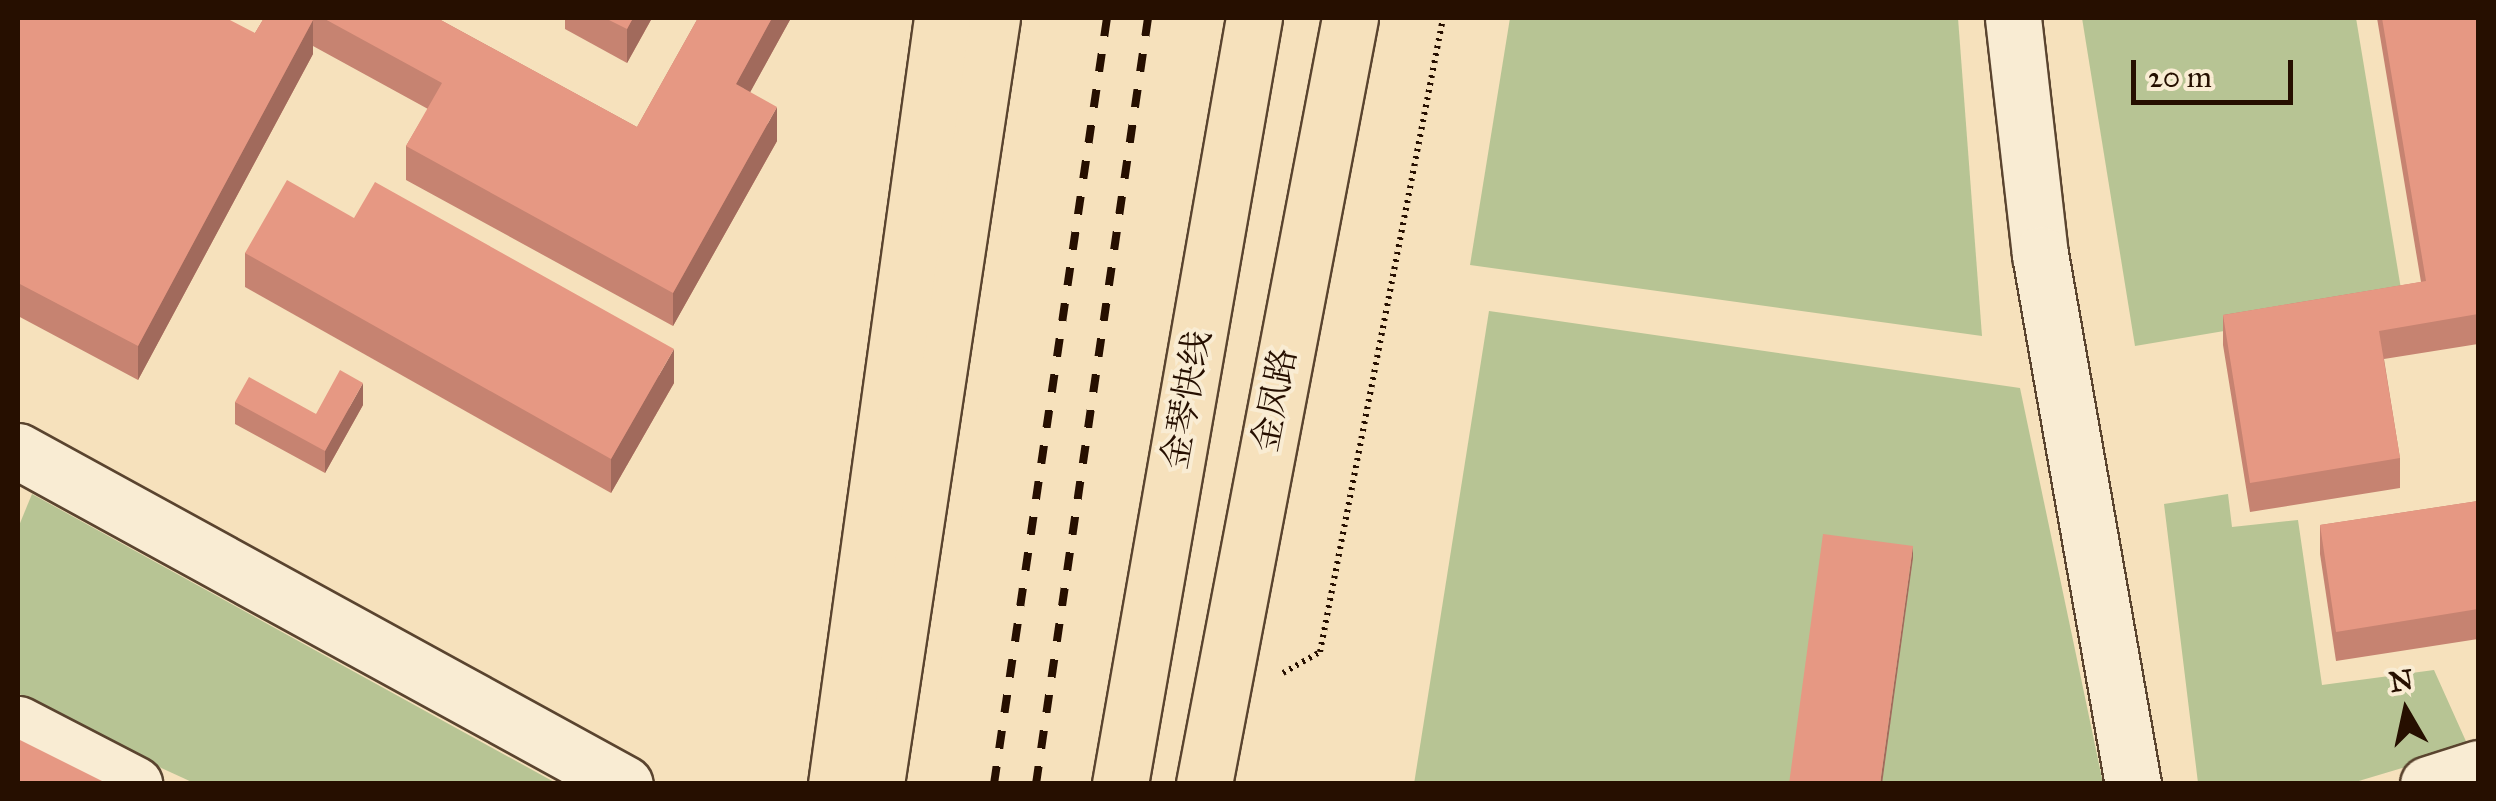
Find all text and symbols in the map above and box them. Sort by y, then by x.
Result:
scale bar [2136,40,2298,102]
text: 20 m [2148,59,2212,95]
street label: 金琴快线 [1154,327,1220,473]
street label: 金凤路 [1244,344,1306,456]
north arrow [2356,661,2456,761]
text: N [2387,662,2416,700]

